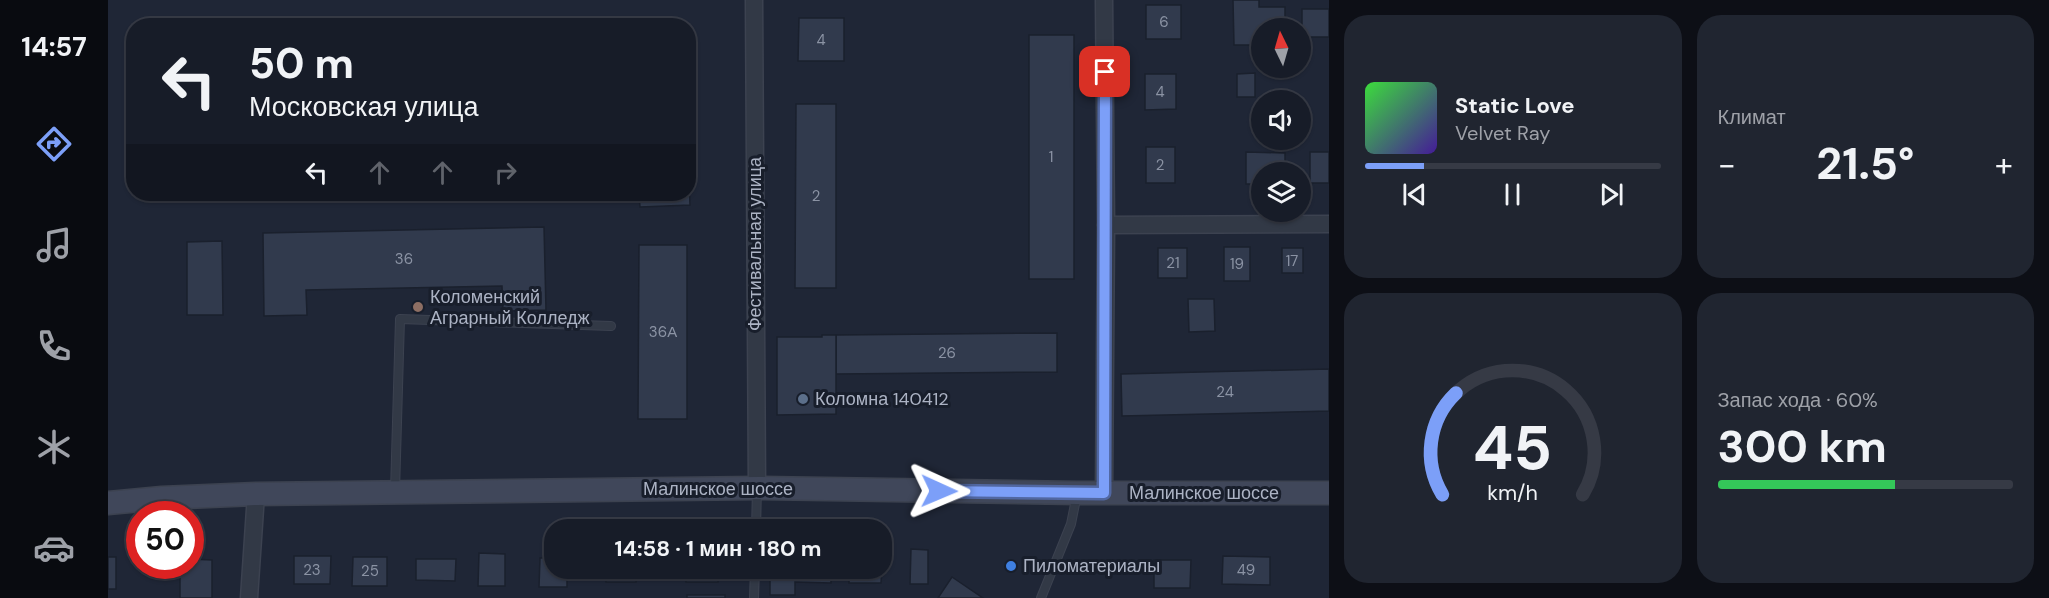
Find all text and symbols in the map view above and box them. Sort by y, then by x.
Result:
house number: 6 [1159,12,1169,32]
north arrow [1251,18,1311,78]
map controls [1251,18,1311,222]
text: 14:57 [21,29,87,64]
house number: 4 [816,30,826,50]
text: 50 m [249,36,354,91]
icon: left [150,42,228,120]
pin [1079,46,1130,97]
icon: arrive [1088,55,1121,88]
house number: 4 [1155,82,1165,102]
text: Московская улица [249,89,478,124]
button: sound [1251,90,1311,150]
text: Static Love [1455,91,1575,120]
text: Климат [1718,104,1786,130]
text: Velvet Ray [1455,120,1550,146]
icon: directions [33,123,75,165]
text: 21.5° [1816,134,1914,193]
text: − [1718,143,1736,186]
text: + [1995,143,2013,186]
house number: 1 [1049,147,1053,167]
house number: 2 [1156,155,1164,175]
icon: left [300,156,333,189]
icon: ahead [363,156,396,189]
icon: ahead [426,156,459,189]
icon: right [489,156,522,189]
street label: Фестивальная улица [743,156,767,331]
button: layers [1251,162,1311,222]
icon: previous [1398,178,1431,211]
icon: pause [1496,178,1529,211]
icon: next [1595,178,1628,211]
house number: 2 [812,186,820,206]
icon: music [33,224,75,266]
house number: 36 [395,249,413,269]
house number: 17 [1286,251,1298,271]
house number: 21 [1166,253,1180,273]
house number: 19 [1230,254,1244,274]
place label: Коломенский Аграрный Колледж [430,285,590,330]
marker: Коломенский Аграрный Колледж [411,300,425,314]
house number: 36А [649,322,677,342]
icon: phone [33,325,75,367]
house number: 26 [938,343,956,363]
house number: 24 [1216,382,1234,402]
place label: Коломна 140412 [815,387,949,411]
text: Запас хода · 60% [1718,387,1878,413]
marker: Коломна 140412 [796,392,810,406]
text: 45 [1473,407,1552,488]
text: 300 km [1718,417,1887,476]
icon: climate [33,426,75,468]
position arrow [907,459,971,523]
street label: Малинское шоссе [643,477,793,501]
text: km/h [1487,479,1538,507]
street label: Малинское шоссе [1129,481,1279,505]
speed limit sign: 50 [126,501,204,579]
icon: car [33,527,75,569]
text: 14:58 · 1 мин · 180 m [615,534,821,563]
place label: Пиломатериалы [1023,554,1160,578]
marker: Пиломатериалы [1004,559,1018,573]
house number: 23 [303,560,321,580]
house number: 49 [1237,560,1255,580]
house number: 25 [361,561,379,581]

